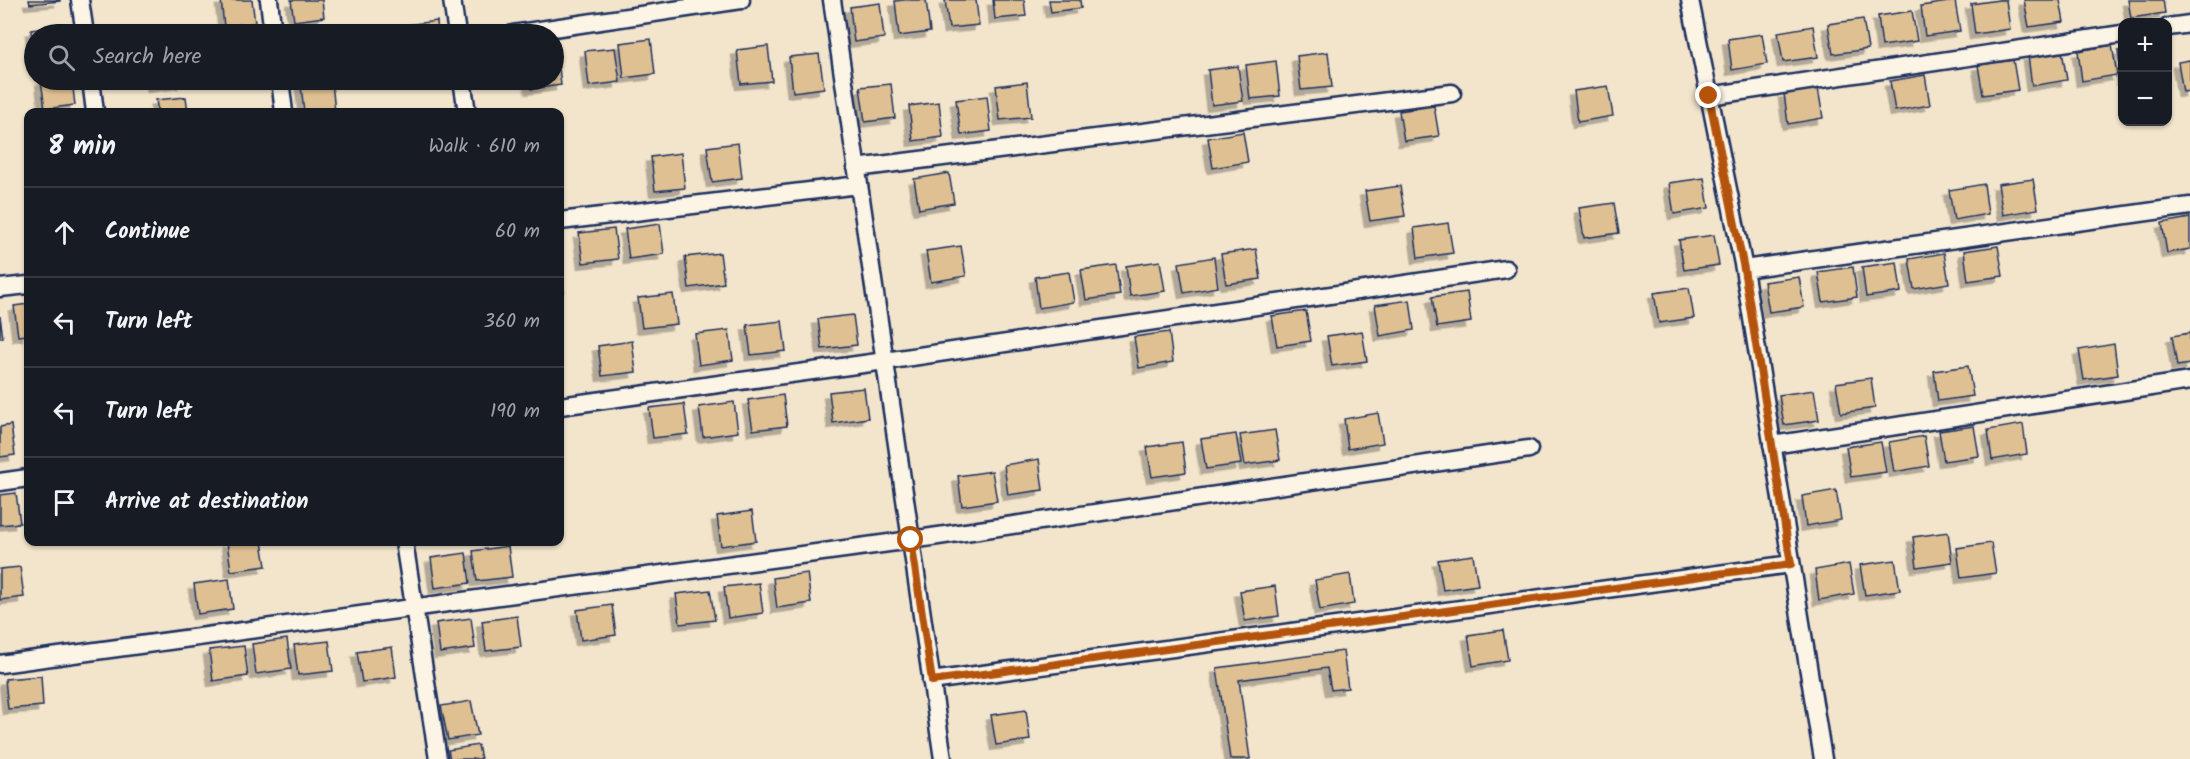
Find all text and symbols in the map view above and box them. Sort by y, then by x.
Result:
map controls [2118,18,2172,126]
button: + [2118,18,2172,72]
search box [24,24,564,90]
text: Search here [93,40,201,75]
icon: search [45,41,78,74]
button: − [2118,72,2172,126]
route end [1695,82,1721,108]
text: 8 min [48,126,116,168]
text: Walk · 610 m [429,131,540,163]
text: Continue [105,215,190,250]
icon: ahead [48,216,81,249]
text: 60 m [495,216,540,248]
text: Turn left [105,305,192,340]
icon: left [48,306,81,339]
text: 360 m [484,306,540,338]
text: Turn left [105,395,192,430]
icon: left [48,396,81,429]
text: 190 m [490,396,540,428]
text: Arrive at destination [105,485,308,520]
icon: arrive [48,486,81,519]
route start [897,526,923,552]

